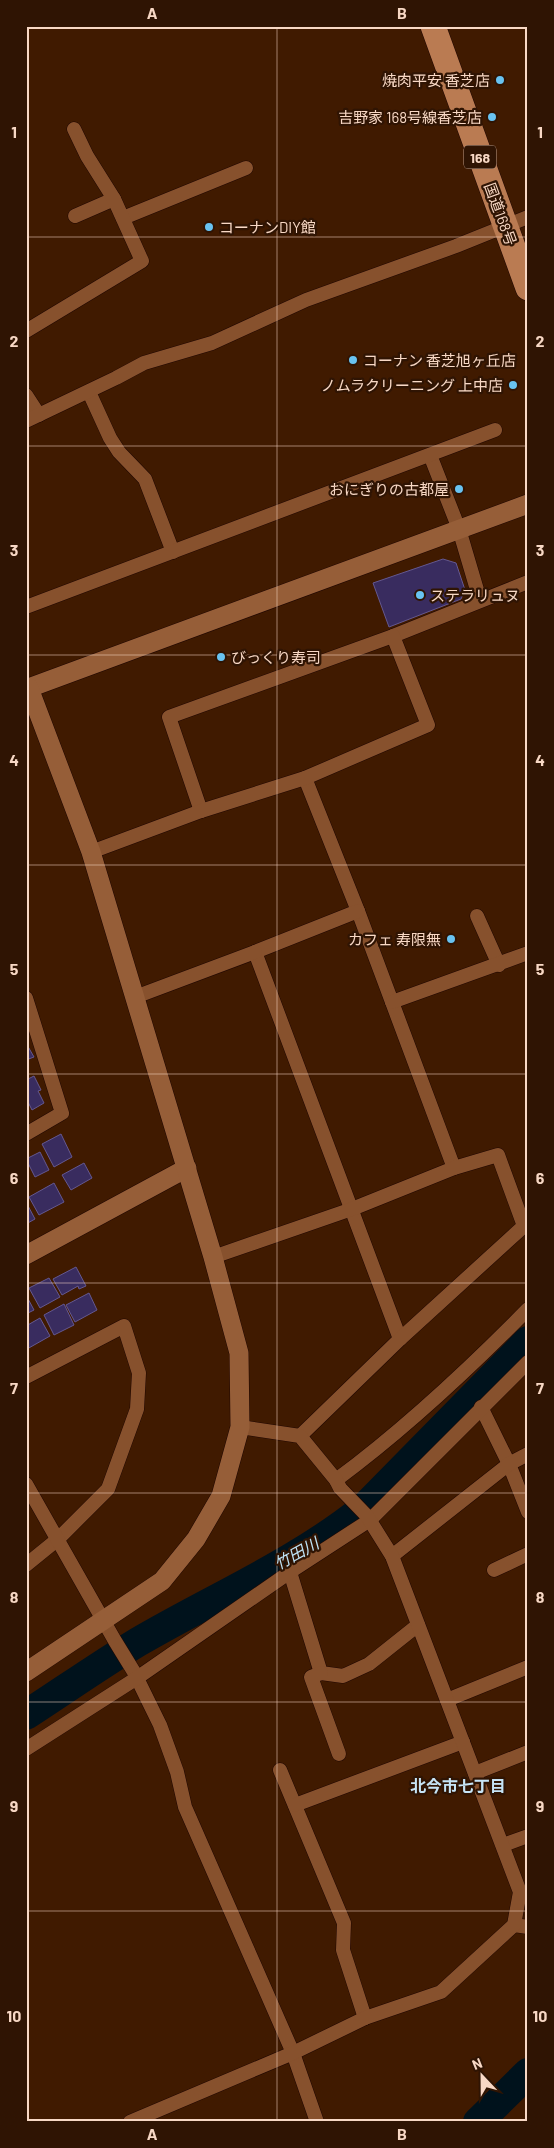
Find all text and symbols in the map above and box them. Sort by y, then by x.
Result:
text: A [147,3,158,22]
text: B [397,3,407,22]
place label: 焼肉平安 香芝店 [382,71,490,89]
marker: 焼肉平安 香芝店 [494,74,506,86]
place label: 吉野家 168号線香芝店 [338,108,482,126]
marker: 吉野家 168号線香芝店 [486,111,498,123]
text: 1 [11,122,17,141]
text: 1 [537,122,543,141]
road number: 168 [464,146,496,168]
street label: 国道168号 [481,180,521,248]
place label: コーナンDIY館 [219,218,316,236]
marker: コーナンDIY館 [203,221,215,233]
text: 2 [10,331,19,350]
text: 2 [536,331,545,350]
place label: コーナン 香芝旭ヶ丘店 [363,351,516,369]
marker: コーナン 香芝旭ヶ丘店 [347,354,359,366]
place label: ノムラクリーニング 上中店 [321,376,503,394]
marker: ノムラクリーニング 上中店 [507,379,519,391]
place label: おにぎりの古都屋 [329,480,449,498]
marker: おにぎりの古都屋 [453,483,465,495]
text: 3 [10,540,18,559]
text: 3 [536,540,544,559]
place label: ステラリュヌ [430,586,520,604]
marker: ステラリュヌ [414,589,426,601]
place label: びっくり寿司 [231,648,321,666]
marker: びっくり寿司 [215,651,227,663]
text: 4 [9,750,19,769]
text: 4 [535,750,545,769]
place label: カフェ 寿限無 [348,930,441,948]
marker: カフェ 寿限無 [445,933,457,945]
text: 5 [10,959,19,978]
text: 5 [536,959,545,978]
text: 6 [10,1168,19,1187]
text: 6 [536,1168,545,1187]
text: 7 [10,1378,18,1397]
text: 7 [536,1378,544,1397]
water label: 竹田川 [270,1532,323,1573]
text: 8 [10,1587,19,1606]
text: 8 [536,1587,545,1606]
district label: 北今市七丁目 [410,1776,506,1795]
text: 9 [10,1796,18,1815]
text: 9 [536,1796,544,1815]
text: 10 [7,2006,21,2025]
text: 10 [533,2006,547,2025]
north arrow [456,2050,506,2100]
text: N [469,2054,484,2073]
text: A [147,2124,158,2143]
text: B [397,2124,407,2143]

